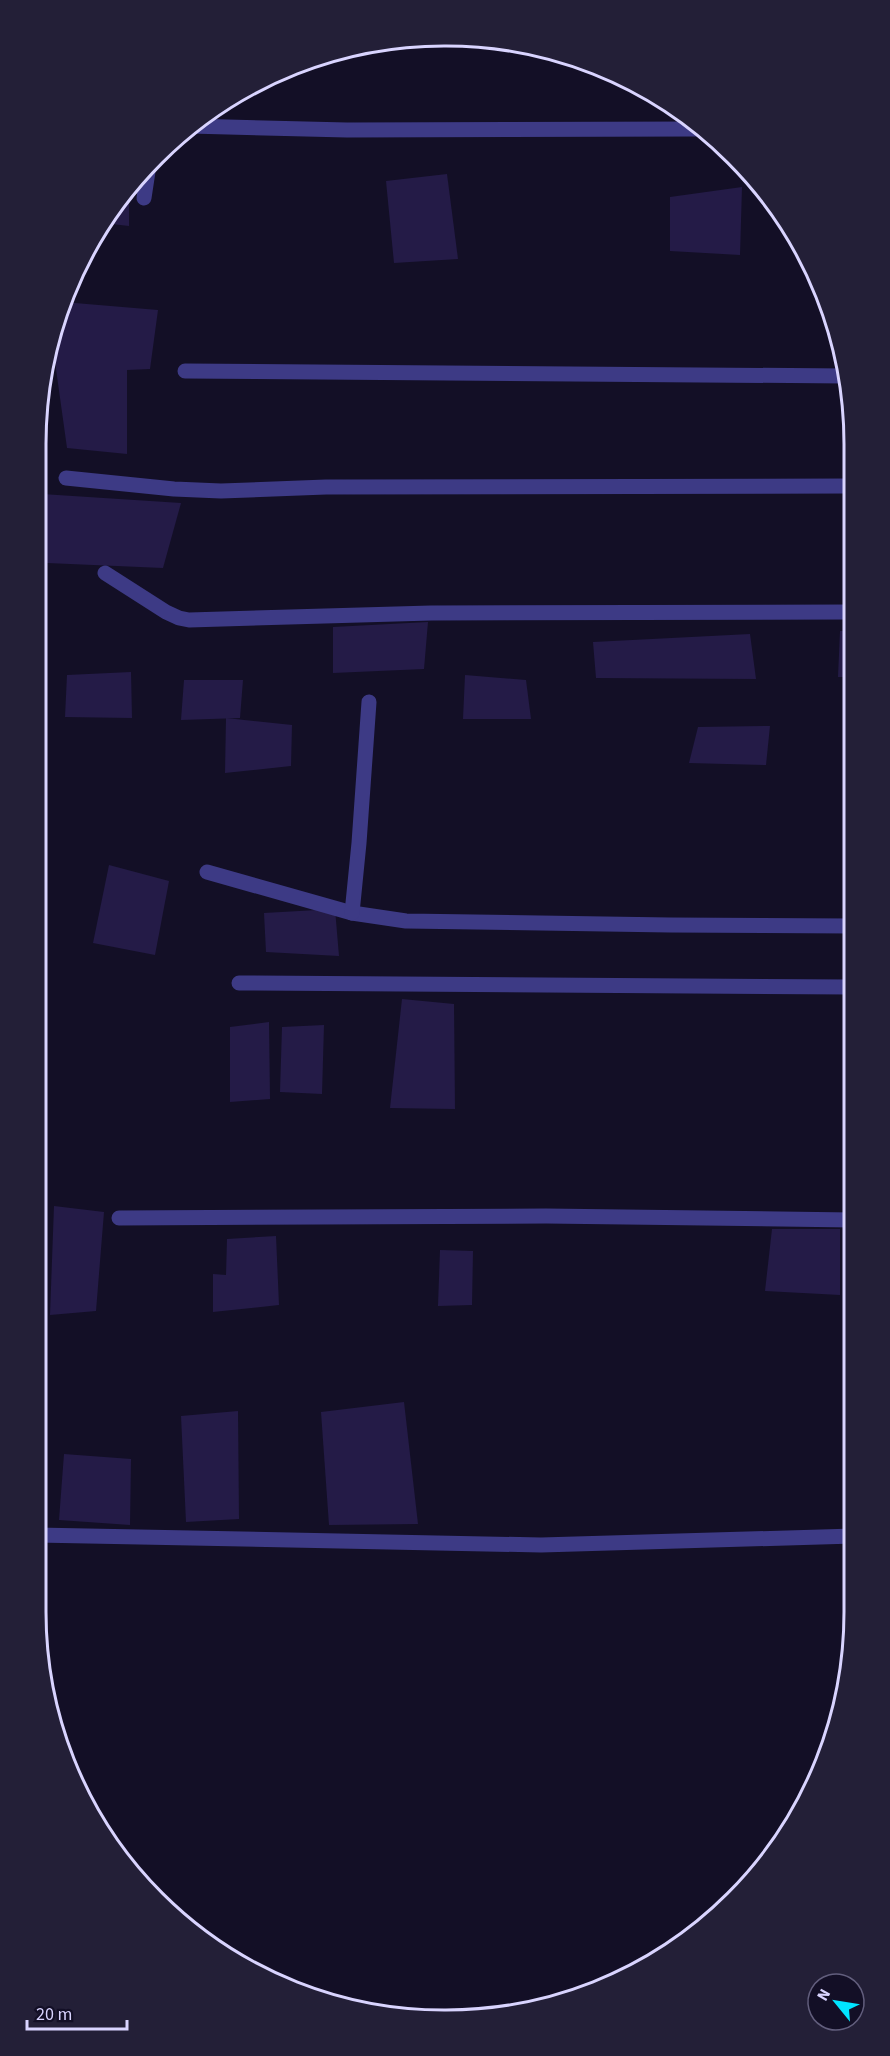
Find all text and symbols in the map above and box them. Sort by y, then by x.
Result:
north arrow [806,1972,866,2032]
text: N [812,1985,836,2005]
scale bar [27,1993,128,2031]
text: 20 m [36,2002,72,2027]

